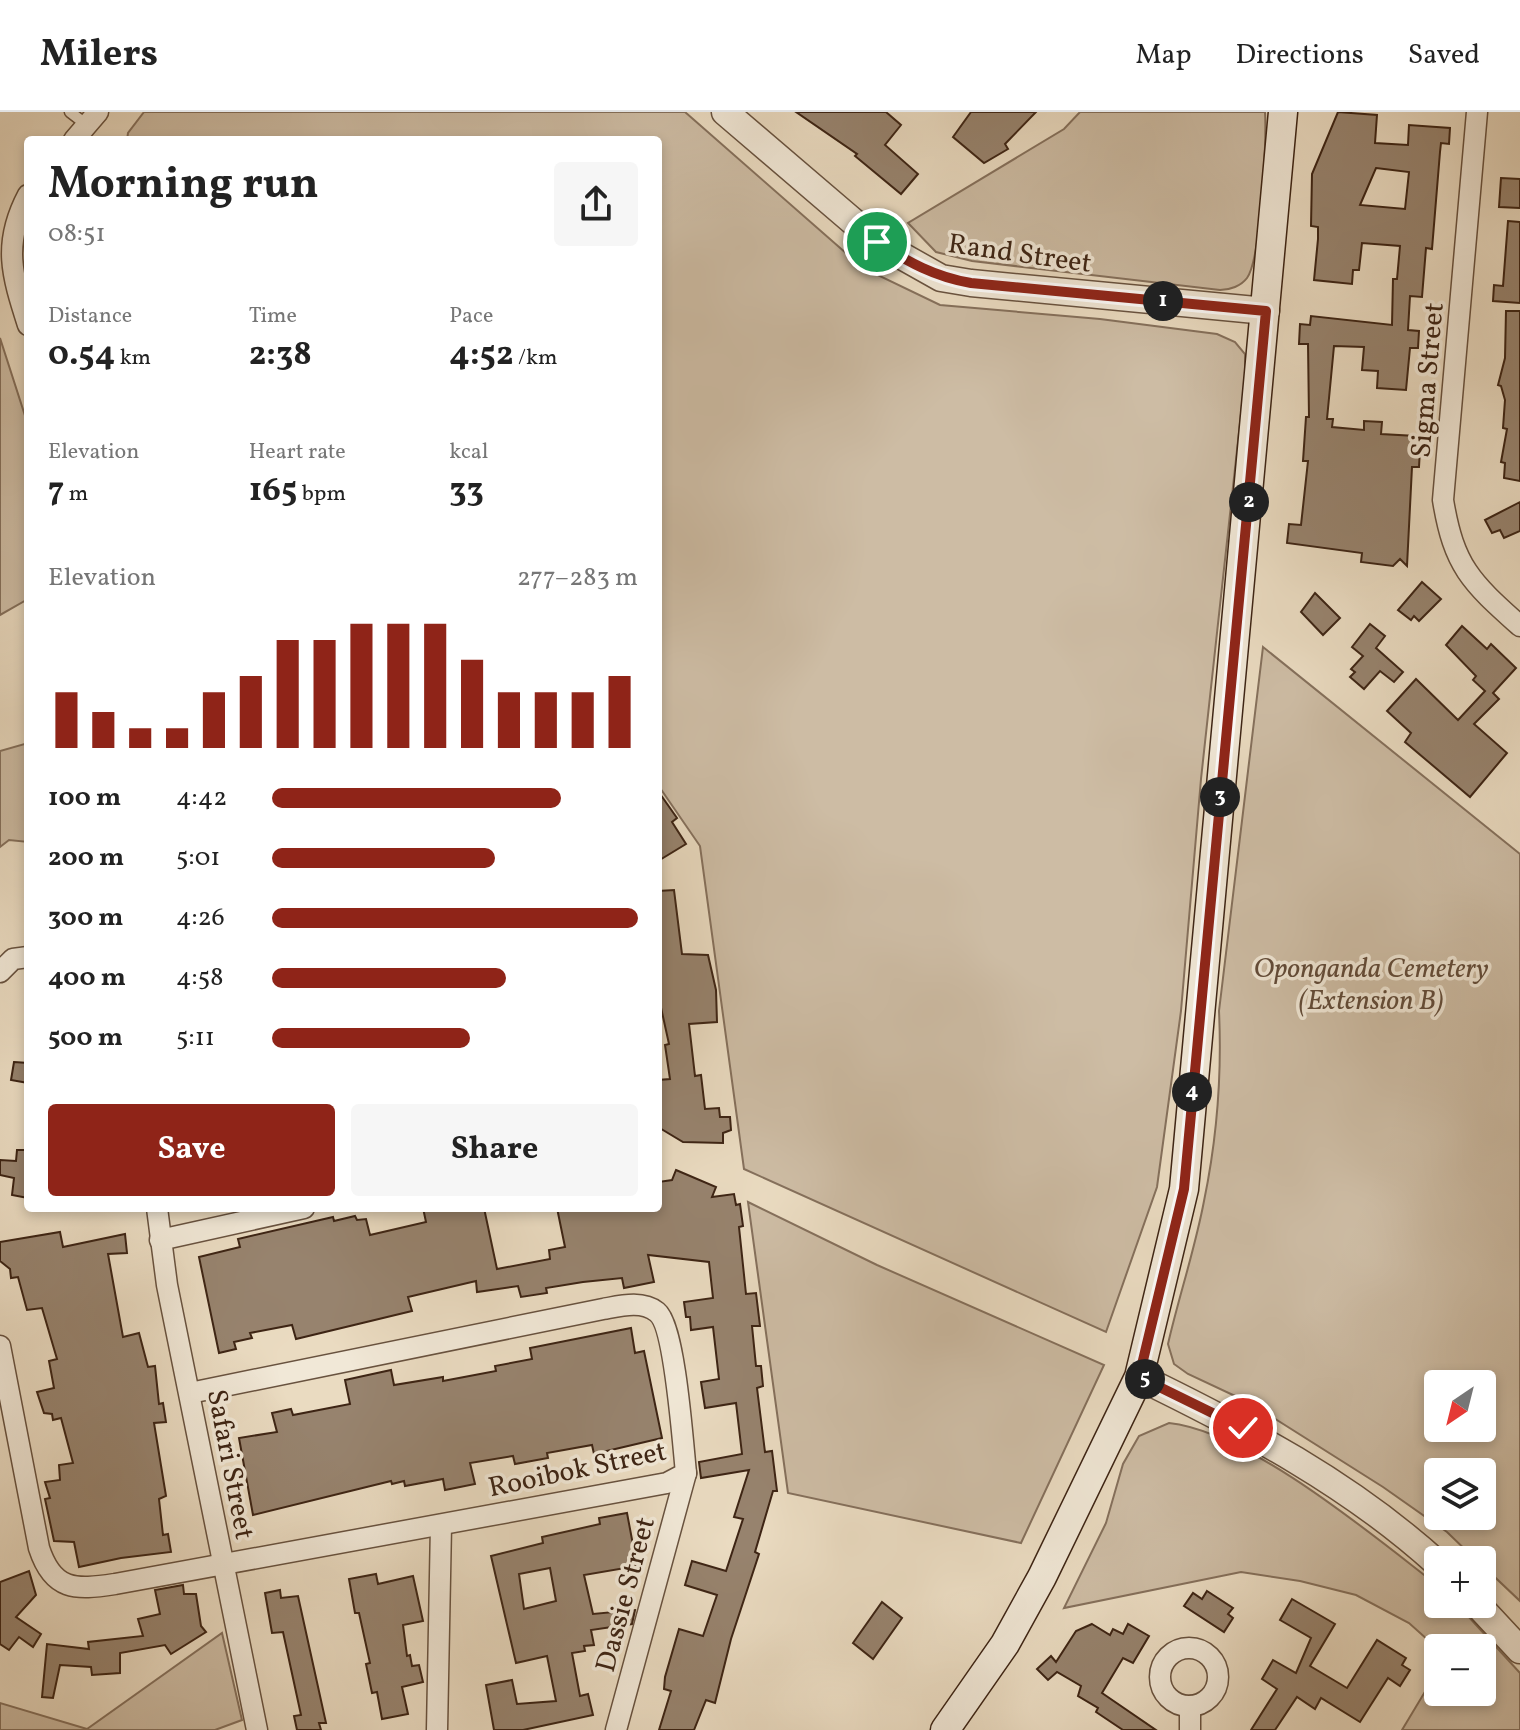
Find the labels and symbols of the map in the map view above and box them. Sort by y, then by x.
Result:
pin [843,208,911,276]
street label: Rand Street [945,225,1094,284]
pin: 1 [1143,281,1183,321]
street label: Sigma Street [1402,301,1455,460]
pin: 2 [1229,482,1269,522]
pin: 3 [1200,777,1240,817]
park label: Oponganda Cemetery (Extension B) [1253,950,1489,1021]
pin: 4 [1172,1072,1212,1112]
pin: 5 [1125,1359,1165,1399]
north arrow [1424,1370,1496,1442]
street label: Safari Street [196,1386,263,1543]
pin [1209,1394,1277,1462]
street label: Rooibok Street [485,1433,670,1508]
street label: Dassie Street [587,1513,666,1677]

